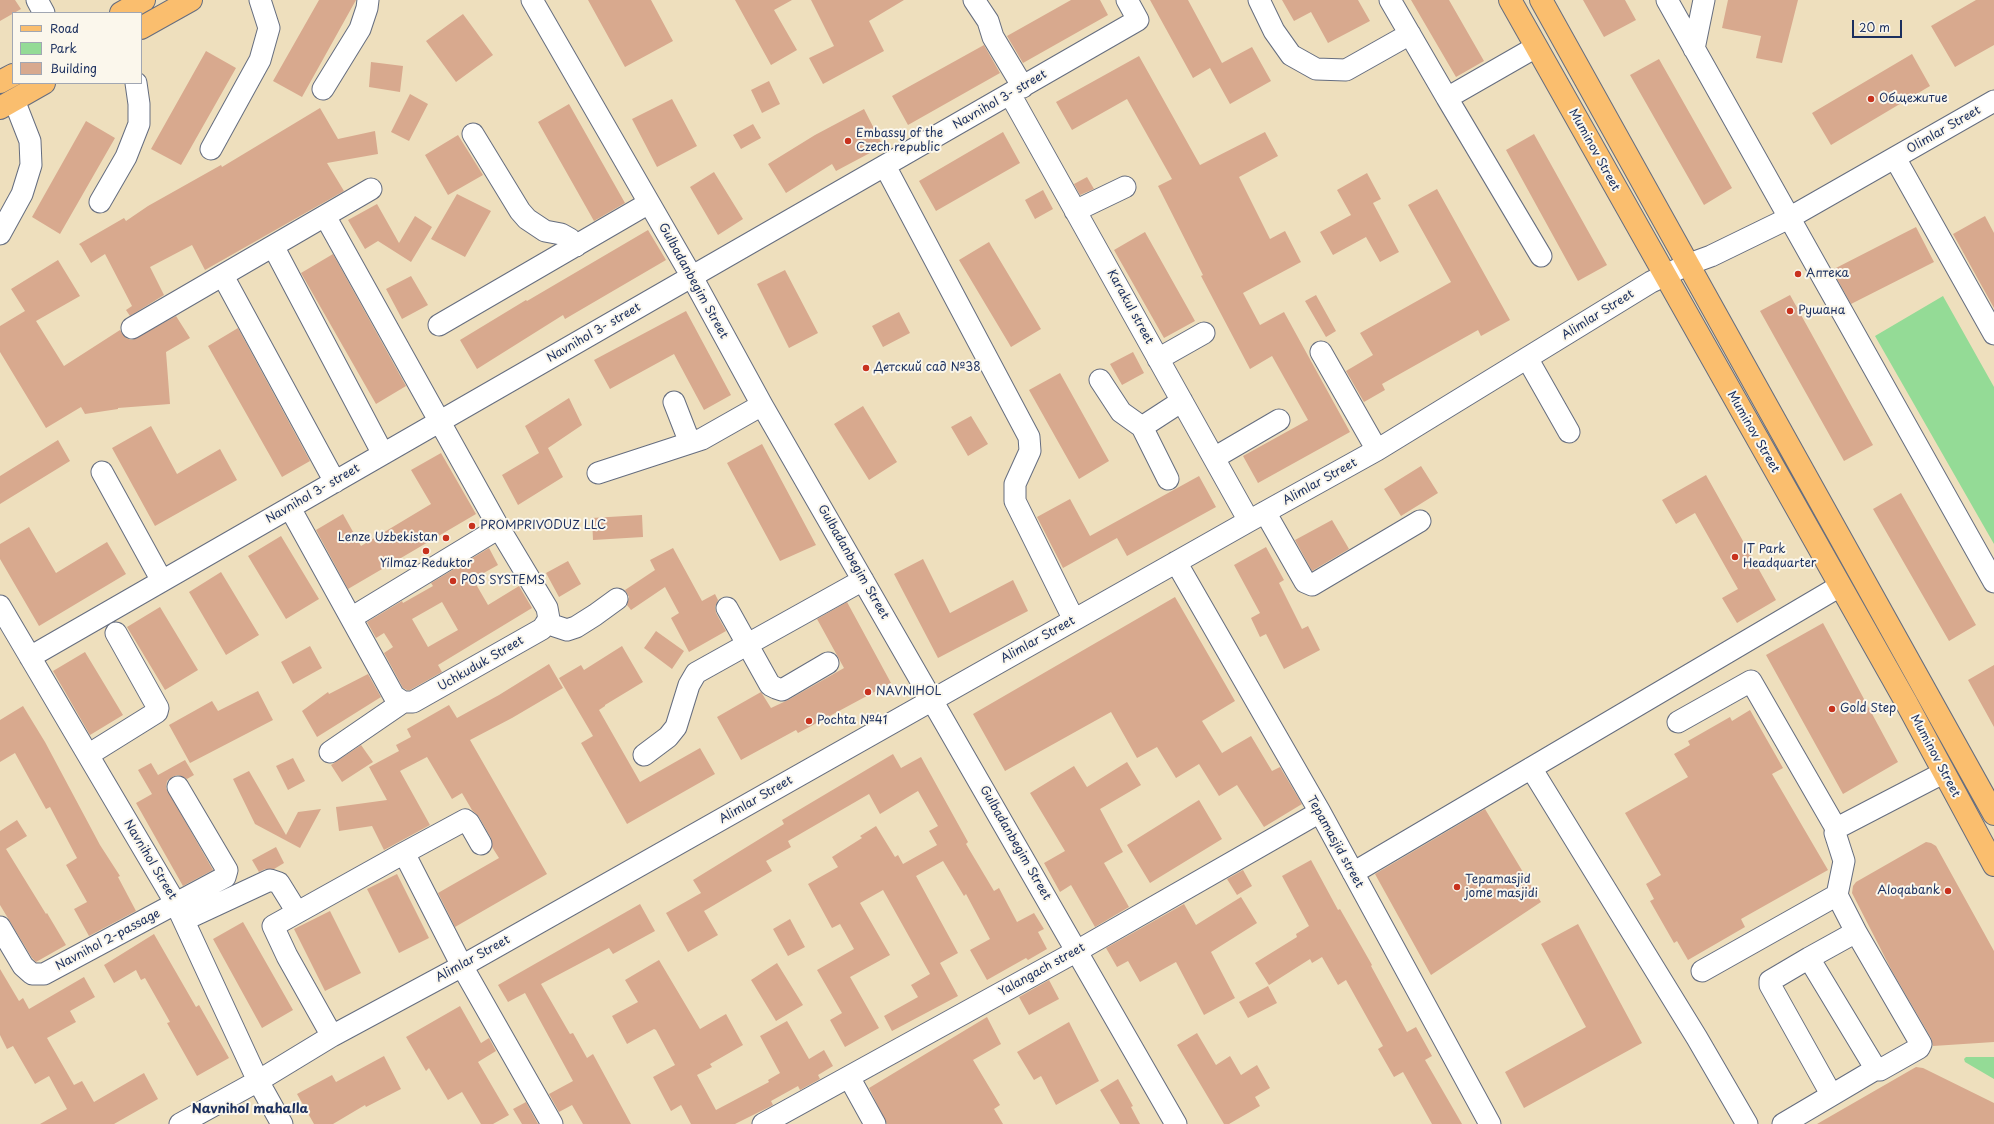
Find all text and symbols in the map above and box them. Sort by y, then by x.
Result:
legend [12,12,142,84]
scale bar [1854,12,1904,38]
text: 20 m [1859,18,1890,36]
text: Road [50,19,79,37]
text: Park [50,39,77,57]
text: Building [50,59,97,77]
street label: Navnihol 3- street [950,67,1050,133]
place label: Общежитие [1879,92,1948,106]
marker: Общежитие [1866,94,1876,104]
street label: Olimlar Street [1905,103,1983,157]
street label: Muminov Street [1565,106,1623,194]
place label: Embassy of the Czech republic [856,127,943,155]
marker: Embassy of the Czech republic [843,136,853,146]
street label: Gulbadanbegim Street [655,221,731,341]
street label: Karakul street [1104,267,1156,347]
place label: Аптека [1806,267,1849,281]
marker: Аптека [1793,269,1803,279]
street label: Аlimlar Street [1559,287,1637,343]
street label: Navnihol 3- street [544,300,644,366]
place label: Рушана [1798,304,1845,318]
marker: Рушана [1785,306,1795,316]
place label: Детский сад №38 [874,361,981,375]
marker: Детский сад №38 [861,363,871,373]
street label: Muminov Street [1724,389,1782,475]
street label: Аlimlar Street [1280,456,1360,508]
street label: Navnihol 3- street [263,461,363,527]
street label: Gulbadanbegim Street [814,502,892,622]
place label: PROMPRIVODUZ LLC [480,519,606,533]
marker: PROMPRIVODUZ LLC [467,521,477,531]
place label: Lenze Uzbekistan [338,531,438,545]
marker: Lenze Uzbekistan [441,533,451,543]
place label: IT Park Headquarter [1743,543,1816,571]
marker: Yilmaz Reduktor [421,546,431,556]
marker: IT Park Headquarter [1730,552,1740,562]
place label: Yilmaz Reduktor [380,557,472,571]
place label: POS SYSTEMS [461,574,545,588]
marker: POS SYSTEMS [448,576,458,586]
street label: Аlimlar Street [998,614,1078,666]
street label: Uchkuduk Street [436,634,526,694]
place label: NAVNIHOL [876,685,942,699]
marker: NAVNIHOL [863,687,873,697]
place label: Gold Step [1840,702,1896,716]
marker: Gold Step [1827,704,1837,714]
street label: Muminov Street [1907,712,1963,800]
place label: Pochta №41 [817,714,887,728]
marker: Pochta №41 [804,716,814,726]
street label: Аlimlar Street [717,773,795,827]
street label: Gulbadanbegim Street [976,783,1054,903]
street label: Tepamasjid street [1304,793,1366,891]
street label: Navnihol Street [120,817,180,903]
place label: Tepamasjid jome masjidi [1465,873,1538,901]
marker: Tepamasjid jome masjidi [1452,882,1462,892]
place label: Aloqabank [1877,884,1940,898]
marker: Aloqabank [1943,886,1953,896]
street label: Navnihol 2-passage [53,906,163,974]
street label: Аlimlar Street [433,933,513,985]
street label: Yalangach street [996,940,1088,1000]
district label: Navnihol mahalla [192,1101,308,1117]

